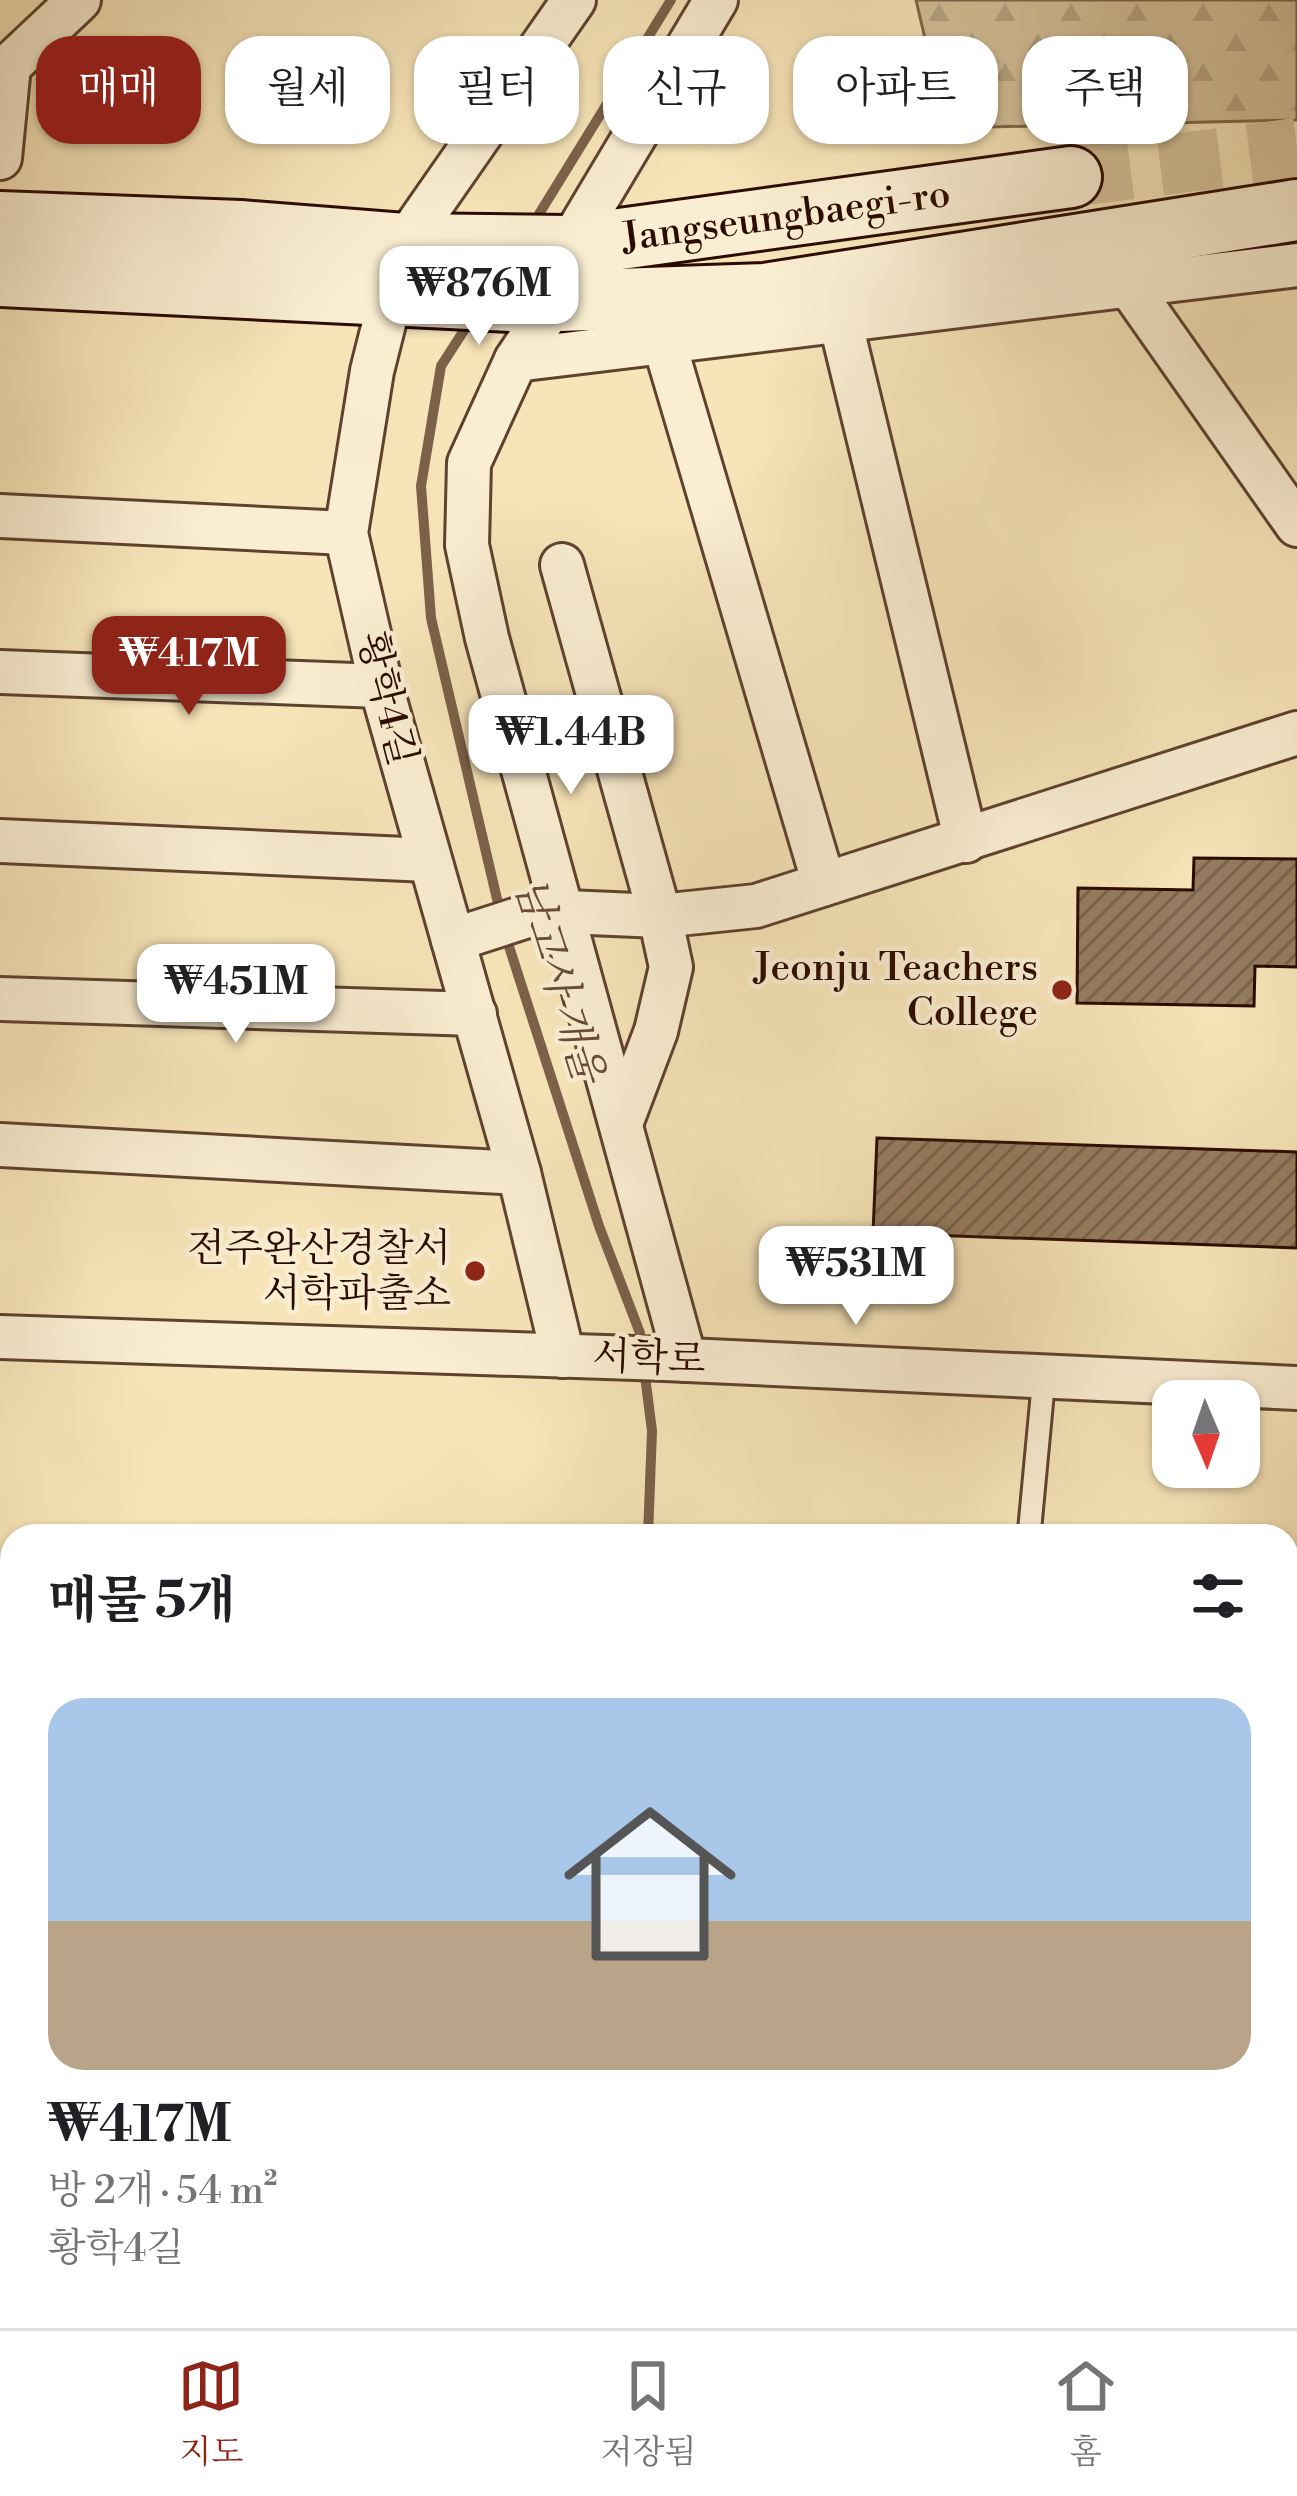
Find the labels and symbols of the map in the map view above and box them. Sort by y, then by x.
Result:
street label: Jangseungbaegi-ro [617,169,953,263]
pin: ₩876M [395,246,563,348]
pin: ₩417M [105,616,273,718]
street label: 황학4길 [346,627,426,771]
pin: ₩1.44B [473,695,669,797]
water label: 남고사 개울 [502,871,616,1093]
pin: ₩451M [152,944,320,1046]
place label: Jeonju Teachers College [752,944,1038,1038]
marker: Jeonju Teachers College [1049,977,1075,1003]
place label: 전주완산경찰서 서학파출소 [187,1225,451,1319]
pin: ₩531M [772,1226,940,1328]
marker: 전주완산경찰서 서학파출소 [462,1258,488,1284]
street label: 서학로 [592,1333,706,1385]
north arrow [1152,1380,1260,1488]

